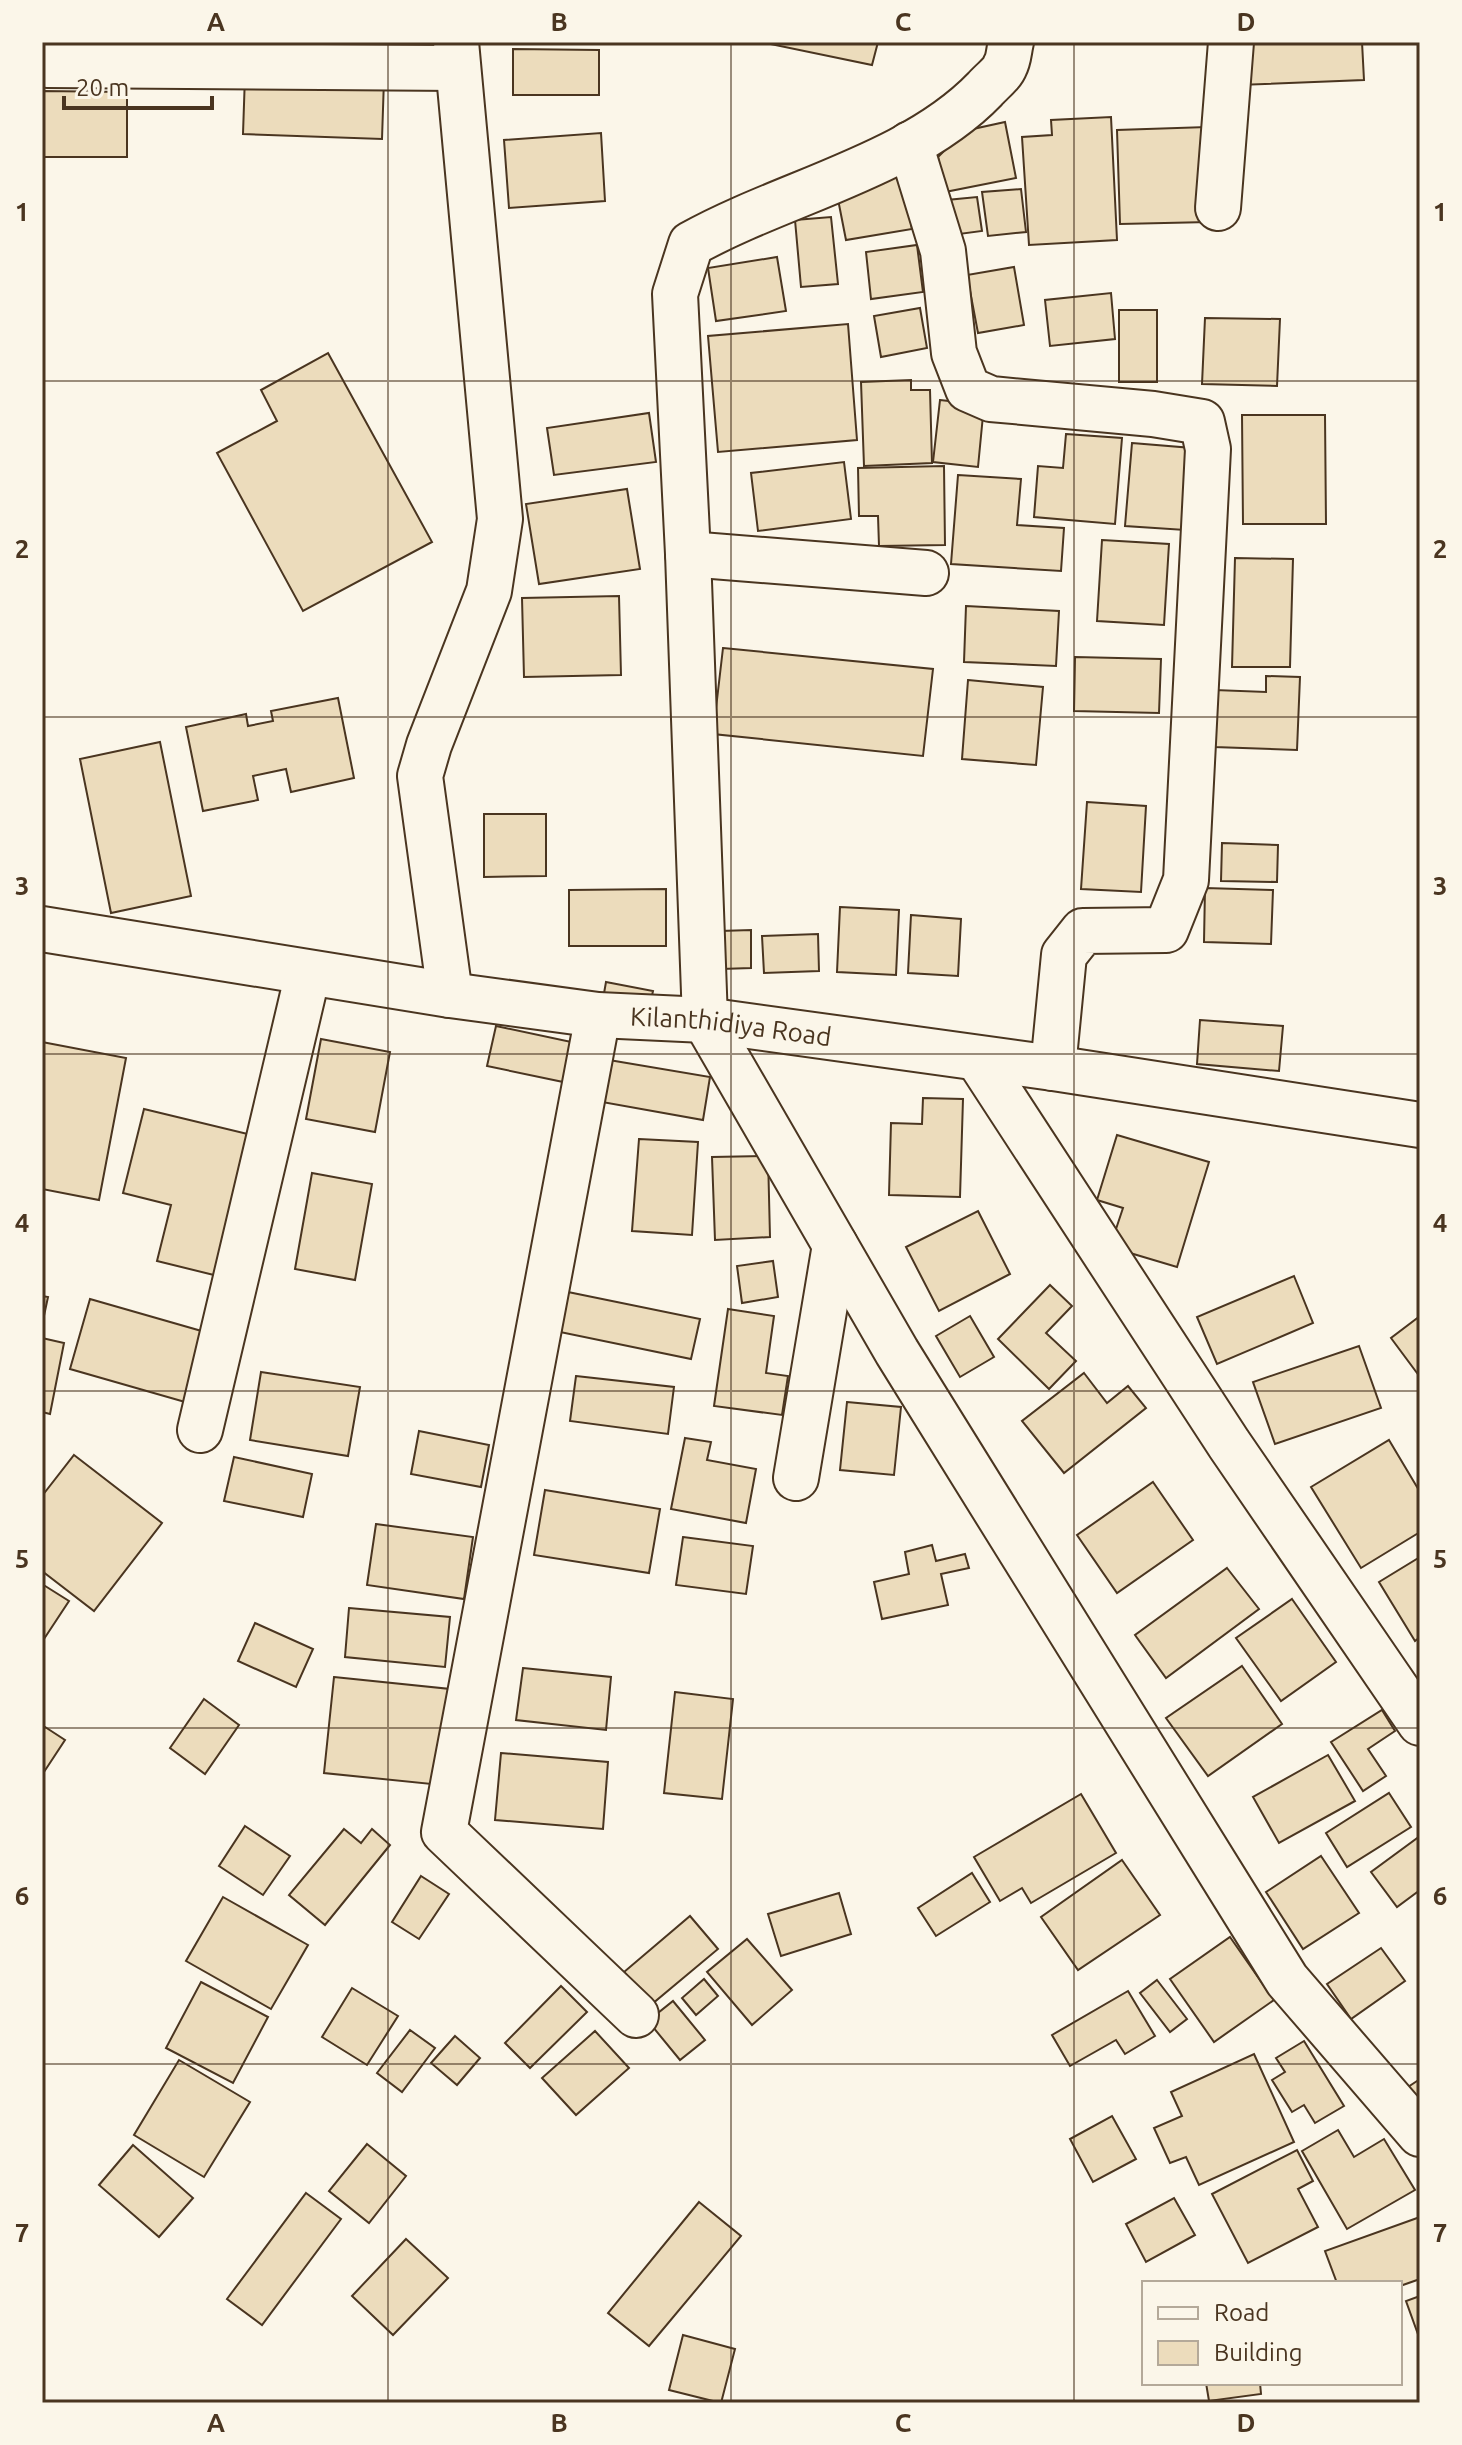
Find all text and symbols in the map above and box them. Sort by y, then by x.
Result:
text: A [207,7,226,36]
text: B [550,7,568,36]
text: C [895,7,912,36]
text: D [1237,7,1255,36]
scale bar [64,60,212,110]
text: 20 m [76,74,129,101]
text: 1 [15,197,29,226]
text: 1 [1433,197,1447,226]
text: 2 [15,534,29,563]
text: 2 [1433,534,1447,563]
text: 3 [15,871,29,900]
text: 3 [1433,871,1447,900]
street label: Kilanthidiya Road [629,1002,833,1051]
text: 4 [15,1208,29,1237]
text: 4 [1433,1208,1447,1237]
text: 5 [15,1544,29,1573]
text: 5 [1433,1544,1447,1573]
text: 6 [15,1881,29,1910]
text: 6 [1433,1881,1447,1910]
text: 7 [15,2218,29,2247]
text: 7 [1433,2218,1447,2247]
legend [1142,2281,1402,2385]
text: Road [1214,2299,1269,2326]
text: Building [1214,2339,1302,2366]
text: A [207,2408,226,2437]
text: B [550,2408,568,2437]
text: C [895,2408,912,2437]
text: D [1237,2408,1255,2437]

